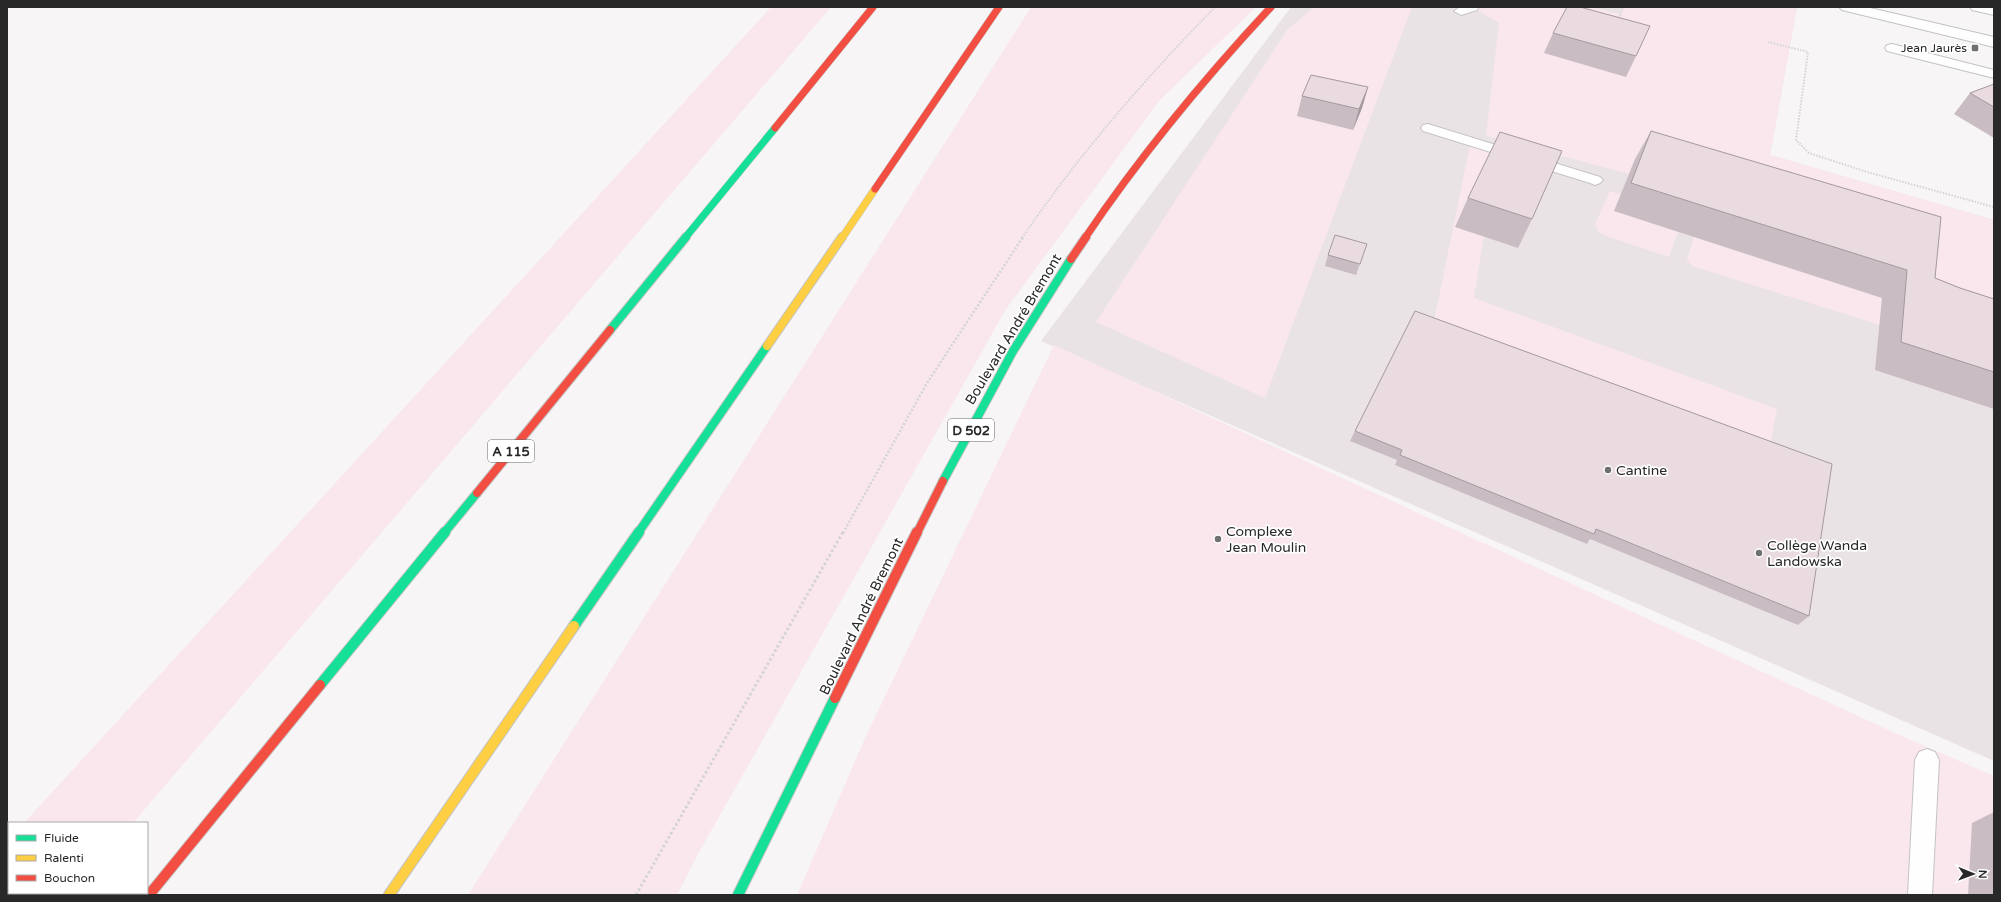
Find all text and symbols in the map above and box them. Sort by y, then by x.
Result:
place label: Jean Jaurès [1901,41,1967,55]
marker: Jean Jaurès [1970,43,1980,53]
street label: Boulevard André Bremont [962,250,1066,408]
road number: D 502 [948,419,994,441]
road number: A 115 [488,440,534,462]
place label: Cantine [1616,462,1667,479]
marker: Cantine [1603,465,1613,475]
place label: Complexe Jean Moulin [1226,523,1306,556]
street label: Boulevard André Bremont [816,534,907,698]
marker: Complexe Jean Moulin [1213,534,1223,544]
place label: Collège Wanda Landowska [1767,537,1867,570]
marker: Collège Wanda Landowska [1754,548,1764,558]
legend [8,822,148,894]
text: Fluide [44,831,79,845]
text: Ralenti [44,851,84,865]
north arrow [1953,854,1993,894]
text: N [1976,870,1989,879]
text: Bouchon [44,871,95,885]

